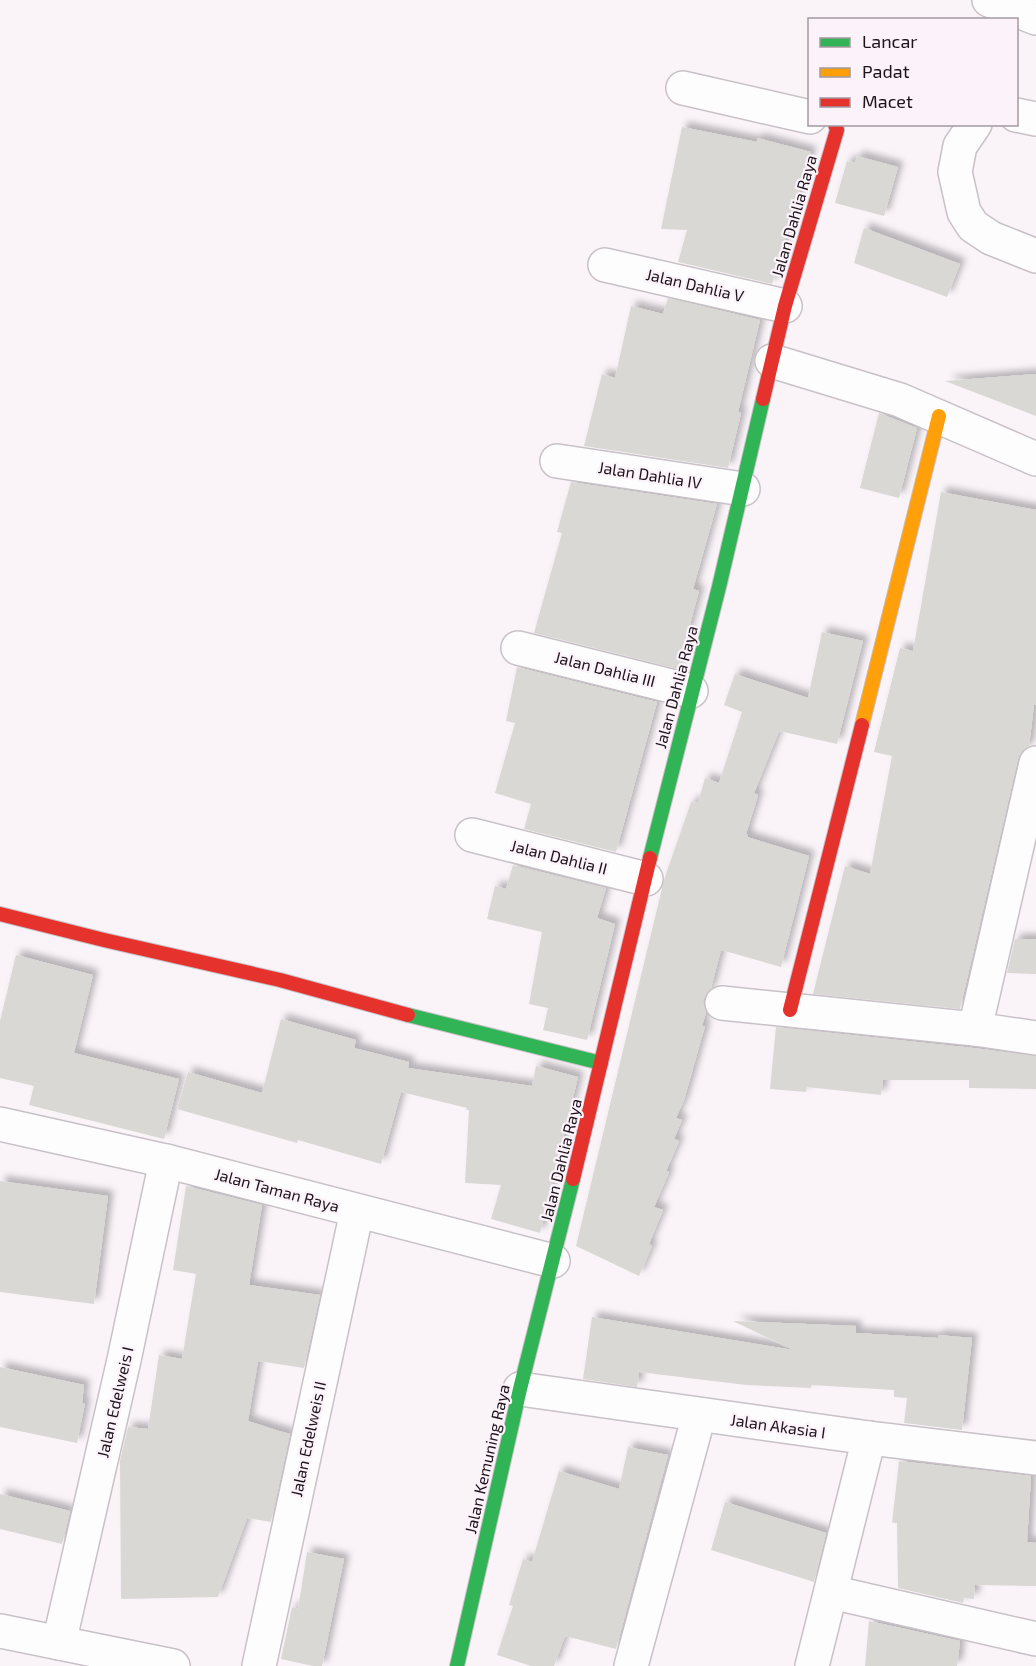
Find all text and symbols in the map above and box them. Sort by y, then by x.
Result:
legend [808,18,1018,126]
text: Lancar [862,30,918,52]
text: Padat [862,60,910,82]
text: Macet [862,90,913,112]
street label: Jalan Dahlia Raya [767,153,820,279]
street label: Jalan Dahlia V [644,264,746,305]
street label: Jalan Dahlia IV [597,457,703,492]
street label: Jalan Dahlia Raya [650,623,701,750]
street label: Jalan Dahlia III [553,647,657,690]
street label: Jalan Dahlia II [509,835,609,878]
street label: Jalan Dahlia Raya [536,1096,585,1223]
street label: Jalan Taman Raya [213,1164,342,1215]
street label: Jalan Edelweis I [92,1344,137,1459]
street label: Jalan Edelweis II [286,1379,329,1498]
street label: Jalan Kemuning Raya [460,1382,513,1535]
street label: Jalan Akasia I [729,1409,827,1442]

